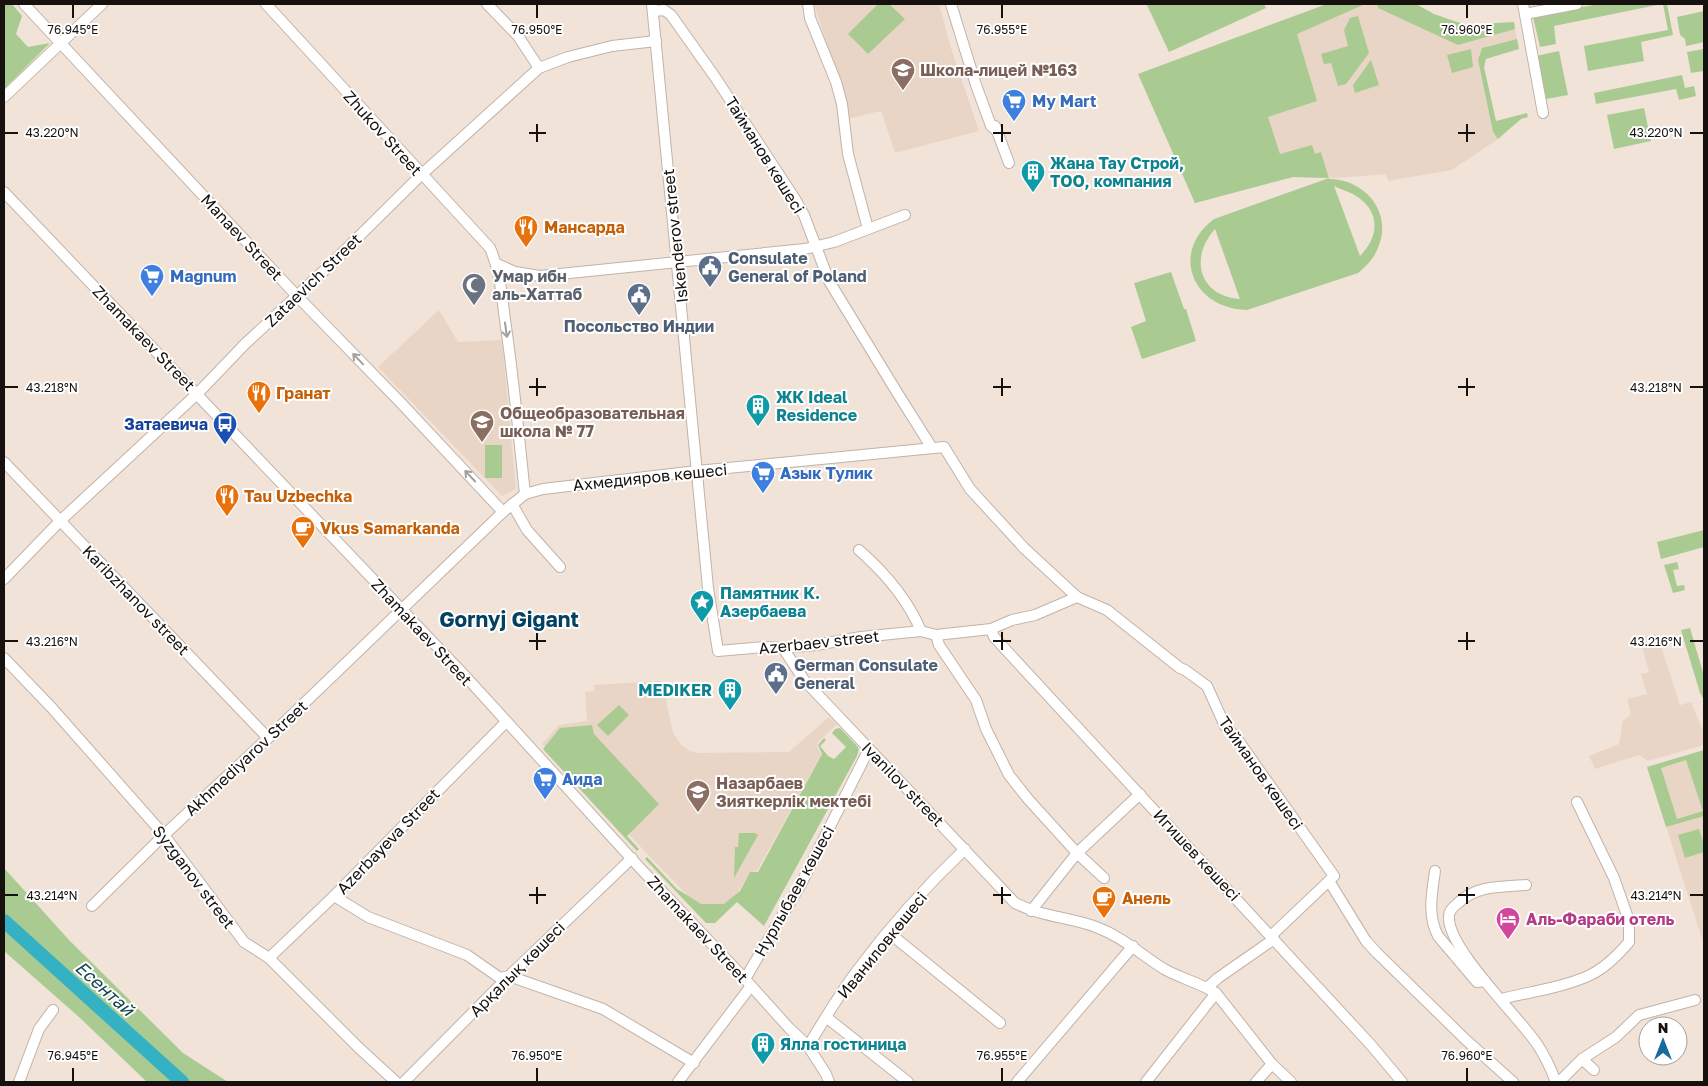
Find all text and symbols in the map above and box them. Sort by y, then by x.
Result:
text: 76.945°E [48,22,98,37]
text: 76.950°E [512,22,562,37]
text: 76.955°E [977,22,1027,37]
text: 76.960°E [1441,22,1493,37]
school or university icon: Школа-лицей №163 [890,57,916,91]
place label: Школа-лицей №163 [920,60,1077,80]
street label: Zhukov Street [340,86,426,180]
supermarket icon: My Mart [1001,88,1027,122]
place label: My Mart [1032,91,1096,111]
street label: Тайманов көшесі [721,93,809,217]
text: 43.220°N [25,125,79,140]
text: 43.220°N [1629,125,1683,140]
place label: Жана Тау Строй, ТОО, компания [1050,153,1184,191]
building icon: Жана Тау Строй, ТОО, компания [1020,159,1046,193]
street label: Iskenderov street [658,168,692,304]
street label: Manaev Street [197,190,287,284]
restaurant icon: Мансарда [513,214,539,248]
place label: Мансарда [544,217,625,237]
street label: Zataevich Street [261,229,365,331]
place label: Consulate General of Poland [728,248,867,286]
public building icon: Consulate General of Poland [697,254,723,288]
supermarket icon: Magnum [139,263,165,297]
place label: Magnum [170,266,237,286]
place label: Умар ибн аль-Хаттаб [492,266,582,304]
mosque icon: Умар ибн аль-Хаттаб [461,272,487,306]
street label: Zhamakaev Street [89,281,199,395]
public building icon: Посольство Индии [626,282,652,316]
place label: Посольство Индии [564,316,714,336]
one-way arrow [502,322,512,338]
one-way arrow [352,352,364,365]
text: 43.218°N [26,380,78,395]
restaurant icon: Гранат [246,380,272,414]
text: 43.218°N [1630,380,1682,395]
place label: Гранат [276,383,331,403]
place label: ЖК Ideal Residence [776,387,857,425]
building icon: ЖК Ideal Residence [745,393,771,427]
place label: Общеобразовательная школа № 77 [500,403,685,441]
school or university icon: Общеобразовательная школа № 77 [469,409,495,443]
bus stop icon: Затаевича [212,411,238,445]
place label: Затаевича [124,414,208,434]
street label: Ахмедияров көшесі [572,459,728,495]
supermarket icon: Азык Тулик [750,460,776,494]
place label: Азык Тулик [780,463,874,483]
one-way arrow [464,470,476,483]
restaurant icon: Tau Uzbechka [214,483,240,517]
place label: Tau Uzbechka [244,486,352,506]
cafe icon: Vkus Samarkanda [290,515,316,549]
place label: Vkus Samarkanda [320,518,460,538]
street label: Karibzhanov street [78,541,194,659]
street label: Zhamakaev Street [367,574,477,690]
place label: Памятник К. Азербаева [720,583,820,621]
place icon: Памятник К. Азербаева [689,589,715,623]
district label: Gornyj Gigant [439,606,579,632]
street label: Azerbaev street [758,626,880,658]
text: 43.216°N [26,634,78,649]
text: 43.216°N [1630,634,1682,649]
place label: German Consulate General [794,655,938,693]
public building icon: German Consulate General [763,661,789,695]
building icon: MEDIKER [717,677,743,711]
place label: MEDIKER [638,680,712,700]
street label: Akhmediyarov Street [181,696,311,820]
street label: Тайманов көшесі [1214,712,1308,834]
street label: Ivanilov street [858,738,948,830]
supermarket icon: Аида [532,766,558,800]
place label: Аида [562,769,603,789]
place label: Назарбаев Зияткерлік мектебі [716,773,871,811]
school or university icon: Назарбаев Зияткерлік мектебі [685,779,711,813]
street label: Azerbayeva Street [332,784,444,898]
street label: Игишев көшесі [1149,805,1245,905]
street label: Syzganov street [149,821,239,933]
street label: Нурлыбаев көшесі [750,822,838,960]
street label: Zhamakaev Street [643,871,753,987]
cafe icon: Анель [1091,885,1117,919]
text: 43.214°N [26,888,78,903]
street label: Иваниловкөшесі [833,888,931,1002]
place label: Анель [1122,888,1171,908]
text: 43.214°N [1630,888,1682,903]
hotel icon: Аль-Фараби отель [1495,906,1521,940]
place label: Аль-Фараби отель [1526,909,1675,929]
street label: Арқалық көшесі [465,917,569,1021]
water label: Есентай [71,956,140,1021]
north arrow [1638,1016,1688,1066]
text: N [1658,1019,1668,1036]
building icon: Ялла гостиница [750,1031,776,1065]
place label: Ялла гостиница [780,1034,907,1054]
text: 76.945°E [48,1048,98,1063]
text: 76.950°E [512,1048,562,1063]
text: 76.955°E [977,1048,1027,1063]
text: 76.960°E [1441,1048,1493,1063]

